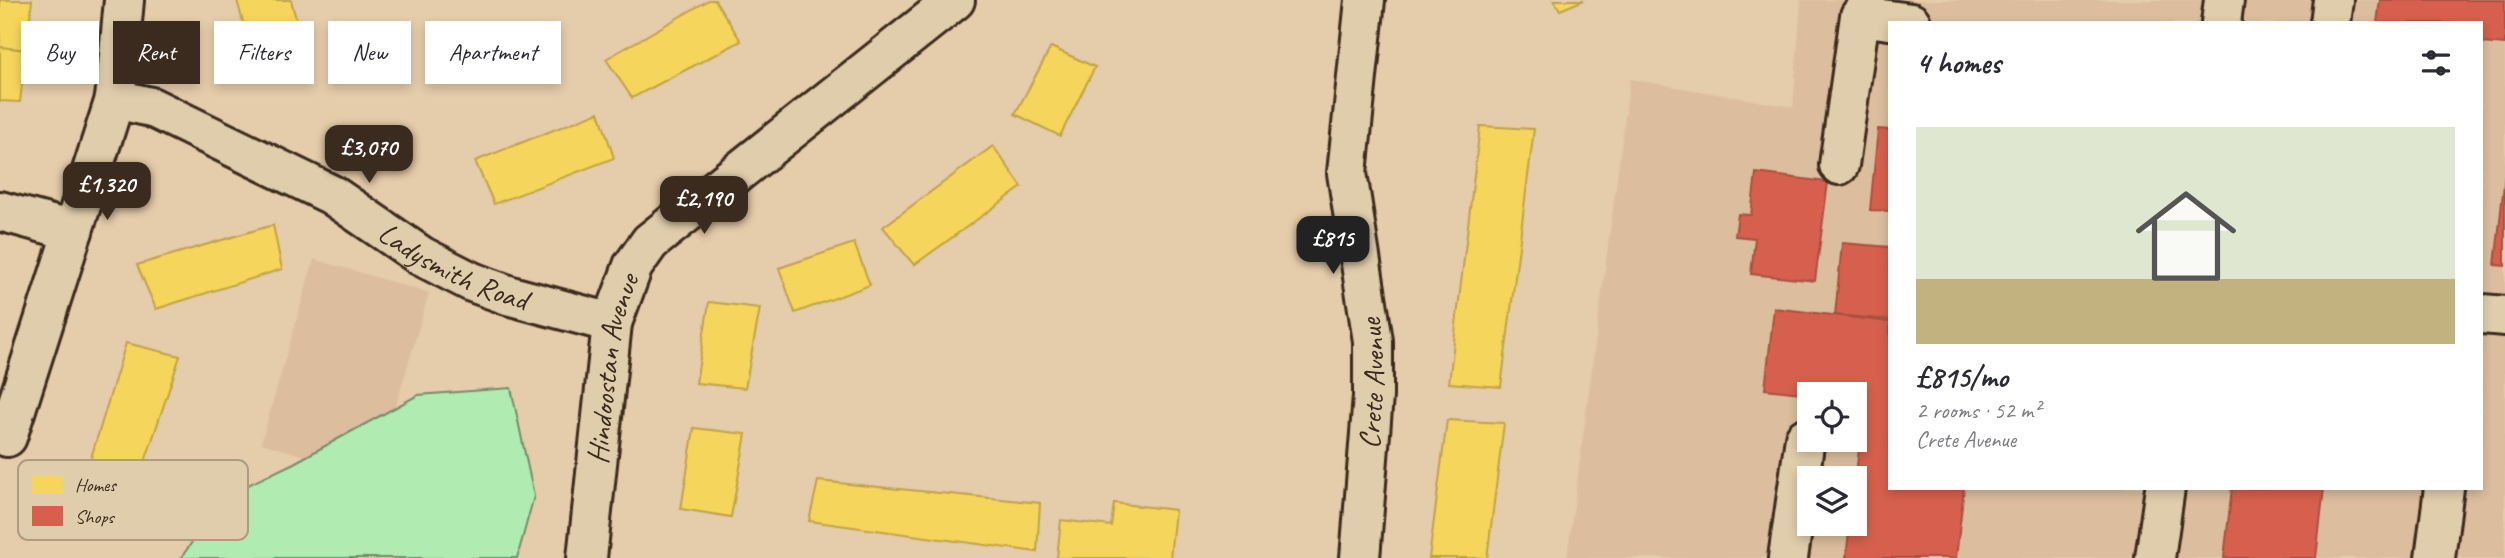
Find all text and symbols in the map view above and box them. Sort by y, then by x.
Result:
chip: Buy [21,21,99,84]
chip: Rent [113,21,200,84]
chip: Filters [214,21,314,84]
chip: New [328,21,411,84]
chip: Apartment [425,21,561,84]
text: 4 homes [1916,44,2001,82]
icon: filters [2417,44,2455,82]
pin: £3,070 [312,125,426,185]
text: £3,070 [341,133,397,162]
pin: £1,320 [50,162,164,222]
text: £1,320 [79,170,135,199]
icon: home [2123,173,2249,299]
pin: £2,190 [647,176,761,236]
text: £2,190 [676,184,732,213]
street label: Ladysmith Road [371,214,536,320]
pin: £815 [1292,216,1374,276]
text: £815 [1312,224,1354,253]
street label: Hindoostan Avenue [578,267,648,466]
street label: Crete Avenue [1350,313,1392,450]
text: £815/mo [1916,358,2008,396]
map controls [1797,382,1867,536]
button: locate [1797,382,1867,452]
text: 2 rooms · 52 m² [1916,396,2040,425]
text: Crete Avenue [1916,425,2016,454]
legend [18,460,248,540]
button: layers [1797,466,1867,536]
text: Homes [75,473,117,497]
text: Shops [75,505,115,529]

